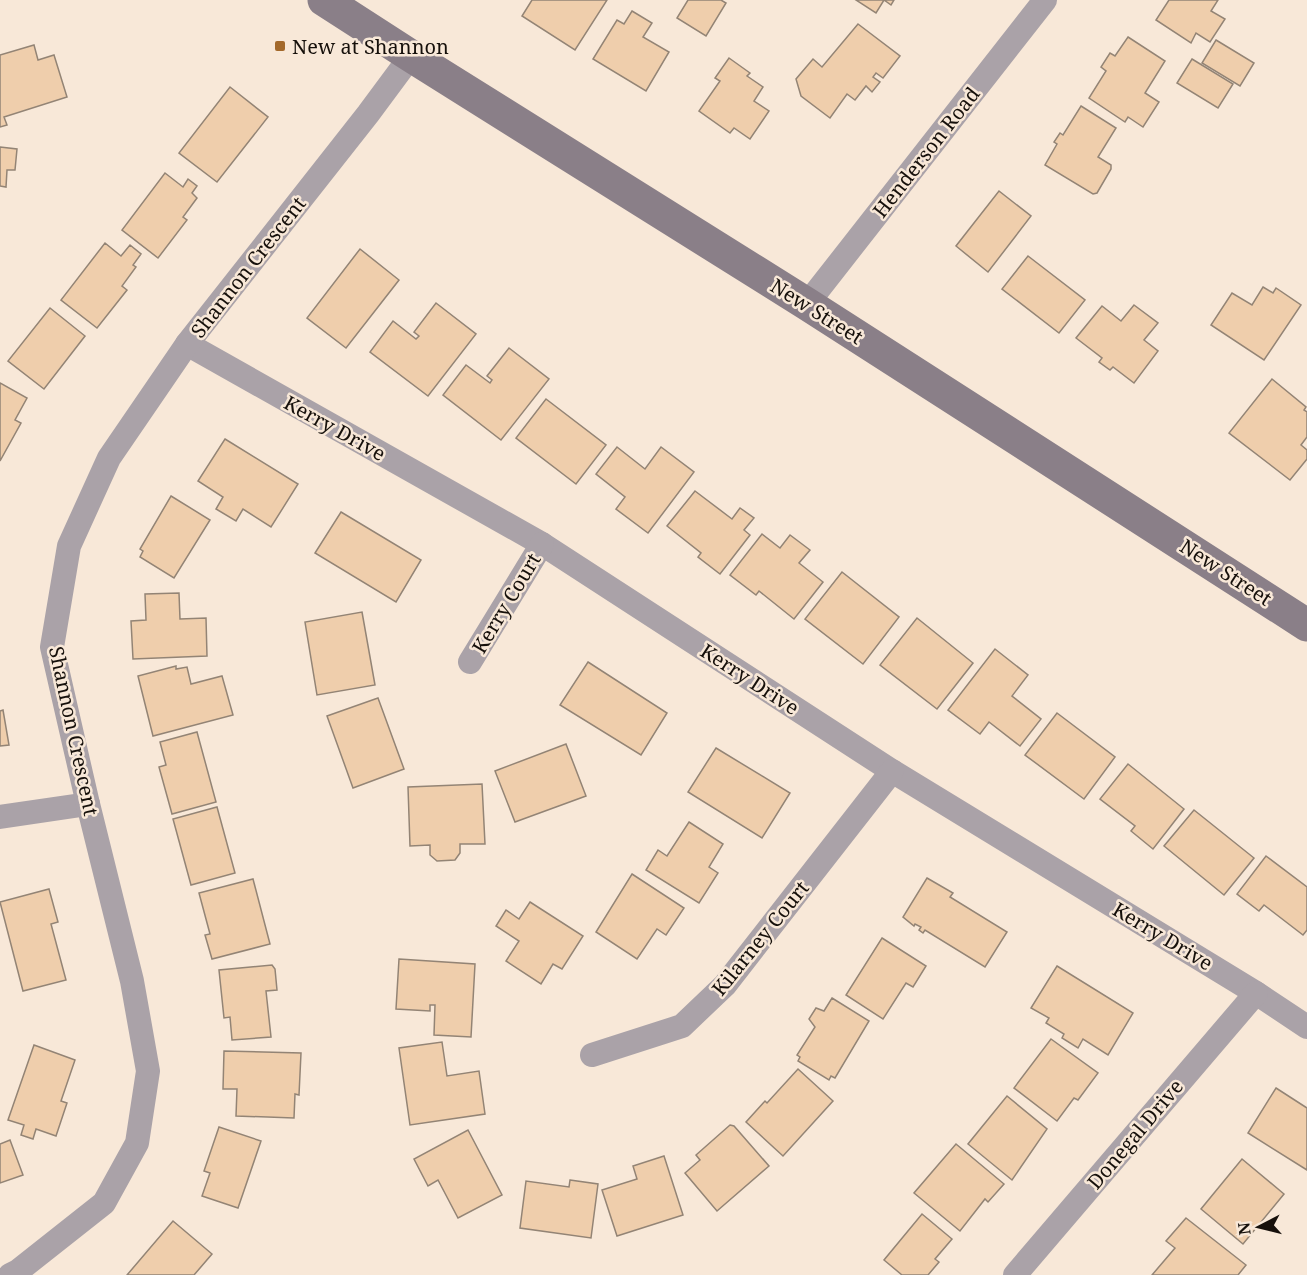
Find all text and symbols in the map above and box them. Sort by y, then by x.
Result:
place label: New at Shannon [292,33,449,60]
marker: New at Shannon [273,39,287,53]
street label: Henderson Road [866,81,986,223]
street label: Shannon Crescent [184,191,312,343]
street label: New Street [766,272,868,350]
street label: Kerry Drive [279,389,391,467]
street label: New Street [1175,532,1277,612]
street label: Kerry Court [465,548,547,658]
street label: Kerry Drive [696,637,804,721]
street label: Shannon Crescent [43,644,105,818]
street label: Kilarney Court [705,875,815,1001]
street label: Kerry Drive [1108,896,1218,976]
street label: Donegal Drive [1081,1073,1189,1195]
north arrow [1229,1197,1289,1257]
text: N [1232,1221,1256,1236]

